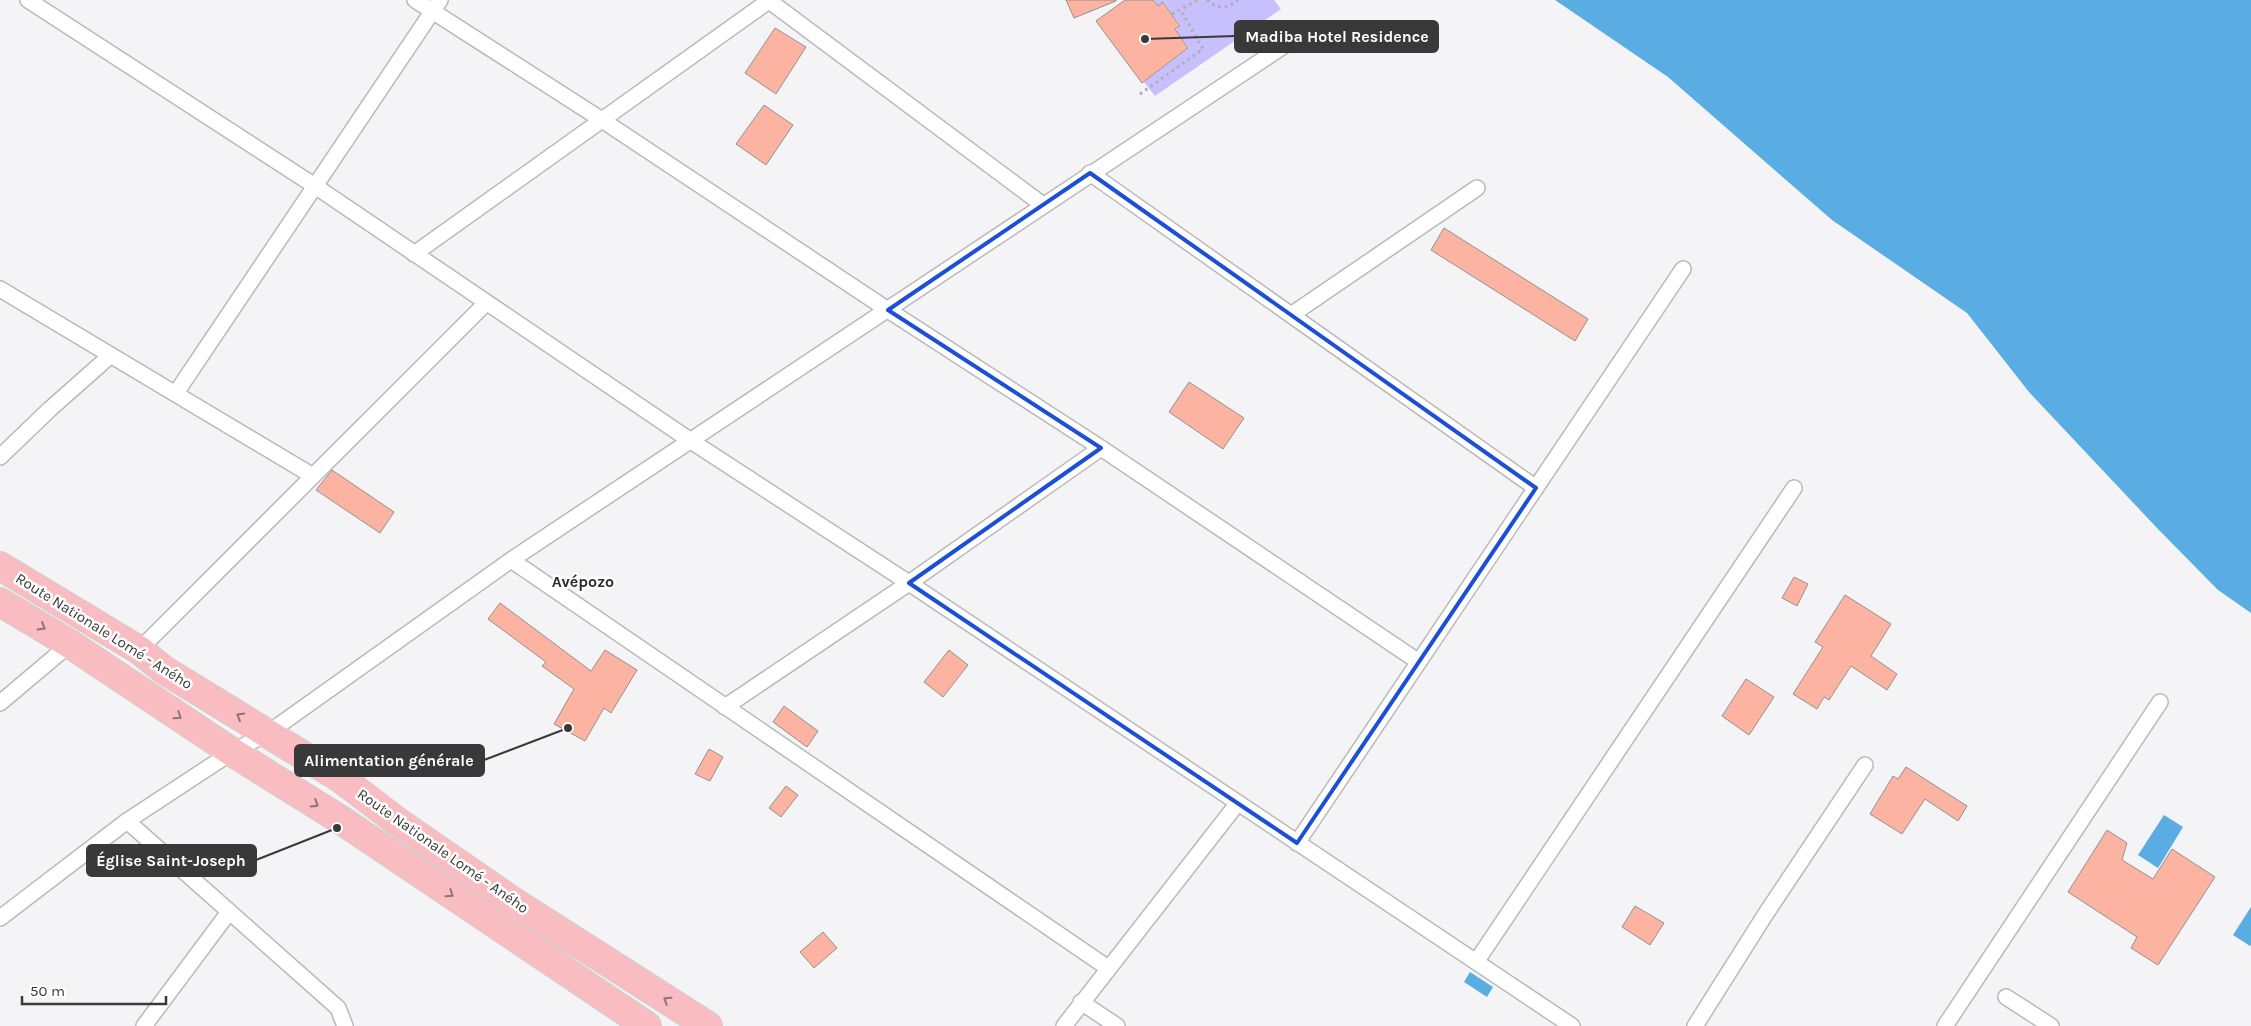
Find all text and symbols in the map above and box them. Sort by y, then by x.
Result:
callout: Madiba Hotel Residence [1235,21,1438,52]
text: Madiba Hotel Residence [1245,27,1429,46]
street label: Route Nationale Lomé - Aného [12,569,196,693]
district label: Avépozo [552,572,614,591]
one-way arrow [36,621,45,631]
one-way arrow [172,710,182,719]
one-way arrow [237,713,246,723]
callout: Alimentation générale [295,745,484,776]
text: Alimentation générale [304,751,474,770]
street label: Route Nationale Lomé - Aného [354,785,532,917]
one-way arrow [309,797,318,807]
callout: Église Saint-Joseph [87,845,256,876]
text: Église Saint-Joseph [96,851,246,870]
one-way arrow [444,888,454,897]
scale bar [22,974,166,1006]
text: 50 m [30,982,65,1000]
one-way arrow [663,996,672,1006]

